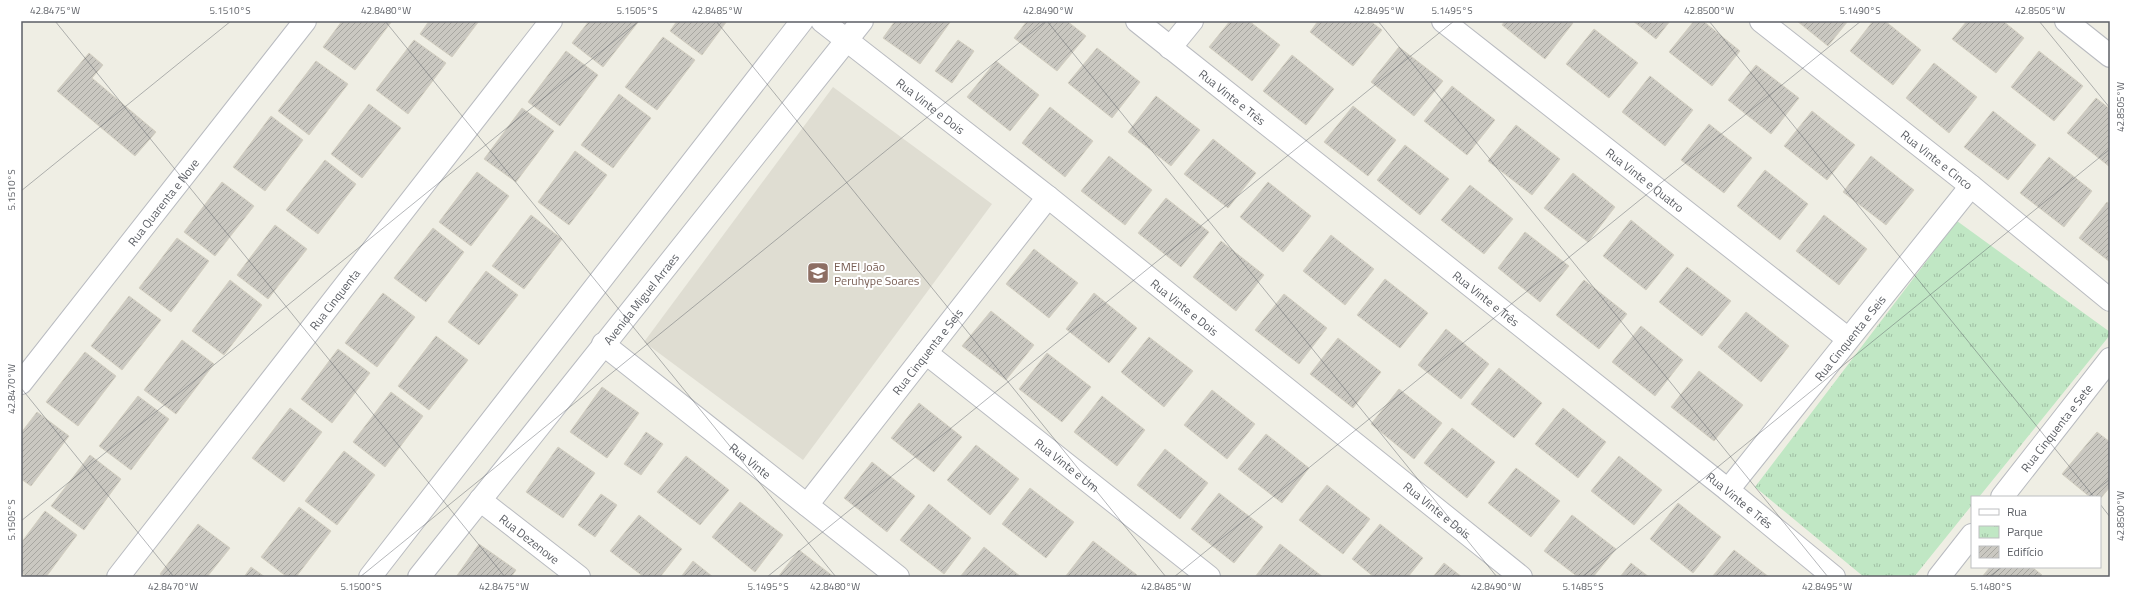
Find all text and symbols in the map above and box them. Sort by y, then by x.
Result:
text: 42.8475°W [30,3,80,18]
text: 5.1510°S [209,3,251,18]
text: 42.8480°W [361,3,411,18]
text: 5.1505°S [616,3,658,18]
text: 42.8485°W [692,3,742,18]
text: 42.8490°W [1023,3,1073,18]
text: 42.8495°W [1354,3,1404,18]
text: 5.1495°S [1431,3,1473,18]
text: 42.8500°W [1684,3,1734,18]
text: 5.1490°S [1839,3,1881,18]
text: 42.8505°W [2015,3,2065,18]
street label: Rua Vinte e Três [1195,64,1271,130]
street label: Rua Vinte e Dois [893,73,970,139]
text: 42.8505°W [2113,82,2128,132]
street label: Rua Vinte e Cinco [1897,125,1977,194]
street label: Rua Vinte e Quatro [1602,143,1688,216]
street label: Rua Quarenta e Nove [123,154,203,250]
text: 5.1510°S [4,169,19,211]
street label: Avenida Miguel Arraes [598,248,684,349]
place label: EMEI João Peruhype Soares [834,257,920,290]
school or university icon: EMEI João Peruhype Soares [805,260,831,286]
street label: Rua Cinquenta [304,264,364,334]
street label: Rua Vinte e Três [1449,266,1524,331]
street label: Rua Vinte e Dois [1147,274,1223,340]
street label: Rua Cinquenta e Seis [1809,290,1890,385]
street label: Rua Cinquenta e Seis [887,304,967,399]
text: 42.8470°W [4,364,19,414]
street label: Rua Cinquenta e Sete [2016,379,2097,476]
street label: Rua Vinte e Um [1031,433,1104,496]
street label: Rua Vinte [726,438,776,483]
street label: Rua Vinte e Três [1703,467,1778,533]
street label: Rua Vinte e Dois [1399,477,1476,543]
text: 42.8500°W [2113,491,2128,541]
legend [1971,496,2101,568]
text: 5.1505°S [4,499,19,541]
text: Rua [2007,502,2027,521]
street label: Rua Dezenove [495,509,564,568]
text: Parque [2007,522,2043,541]
text: Edifício [2007,542,2043,561]
text: 42.8470°W [148,579,198,594]
text: 5.1500°S [340,579,382,594]
text: 42.8475°W [479,579,529,594]
text: 5.1495°S [747,579,789,594]
text: 42.8480°W [810,579,860,594]
text: 42.8485°W [1141,579,1191,594]
text: 42.8490°W [1471,579,1521,594]
text: 5.1485°S [1562,579,1604,594]
text: 42.8495°W [1802,579,1852,594]
text: 5.1480°S [1970,579,2012,594]

